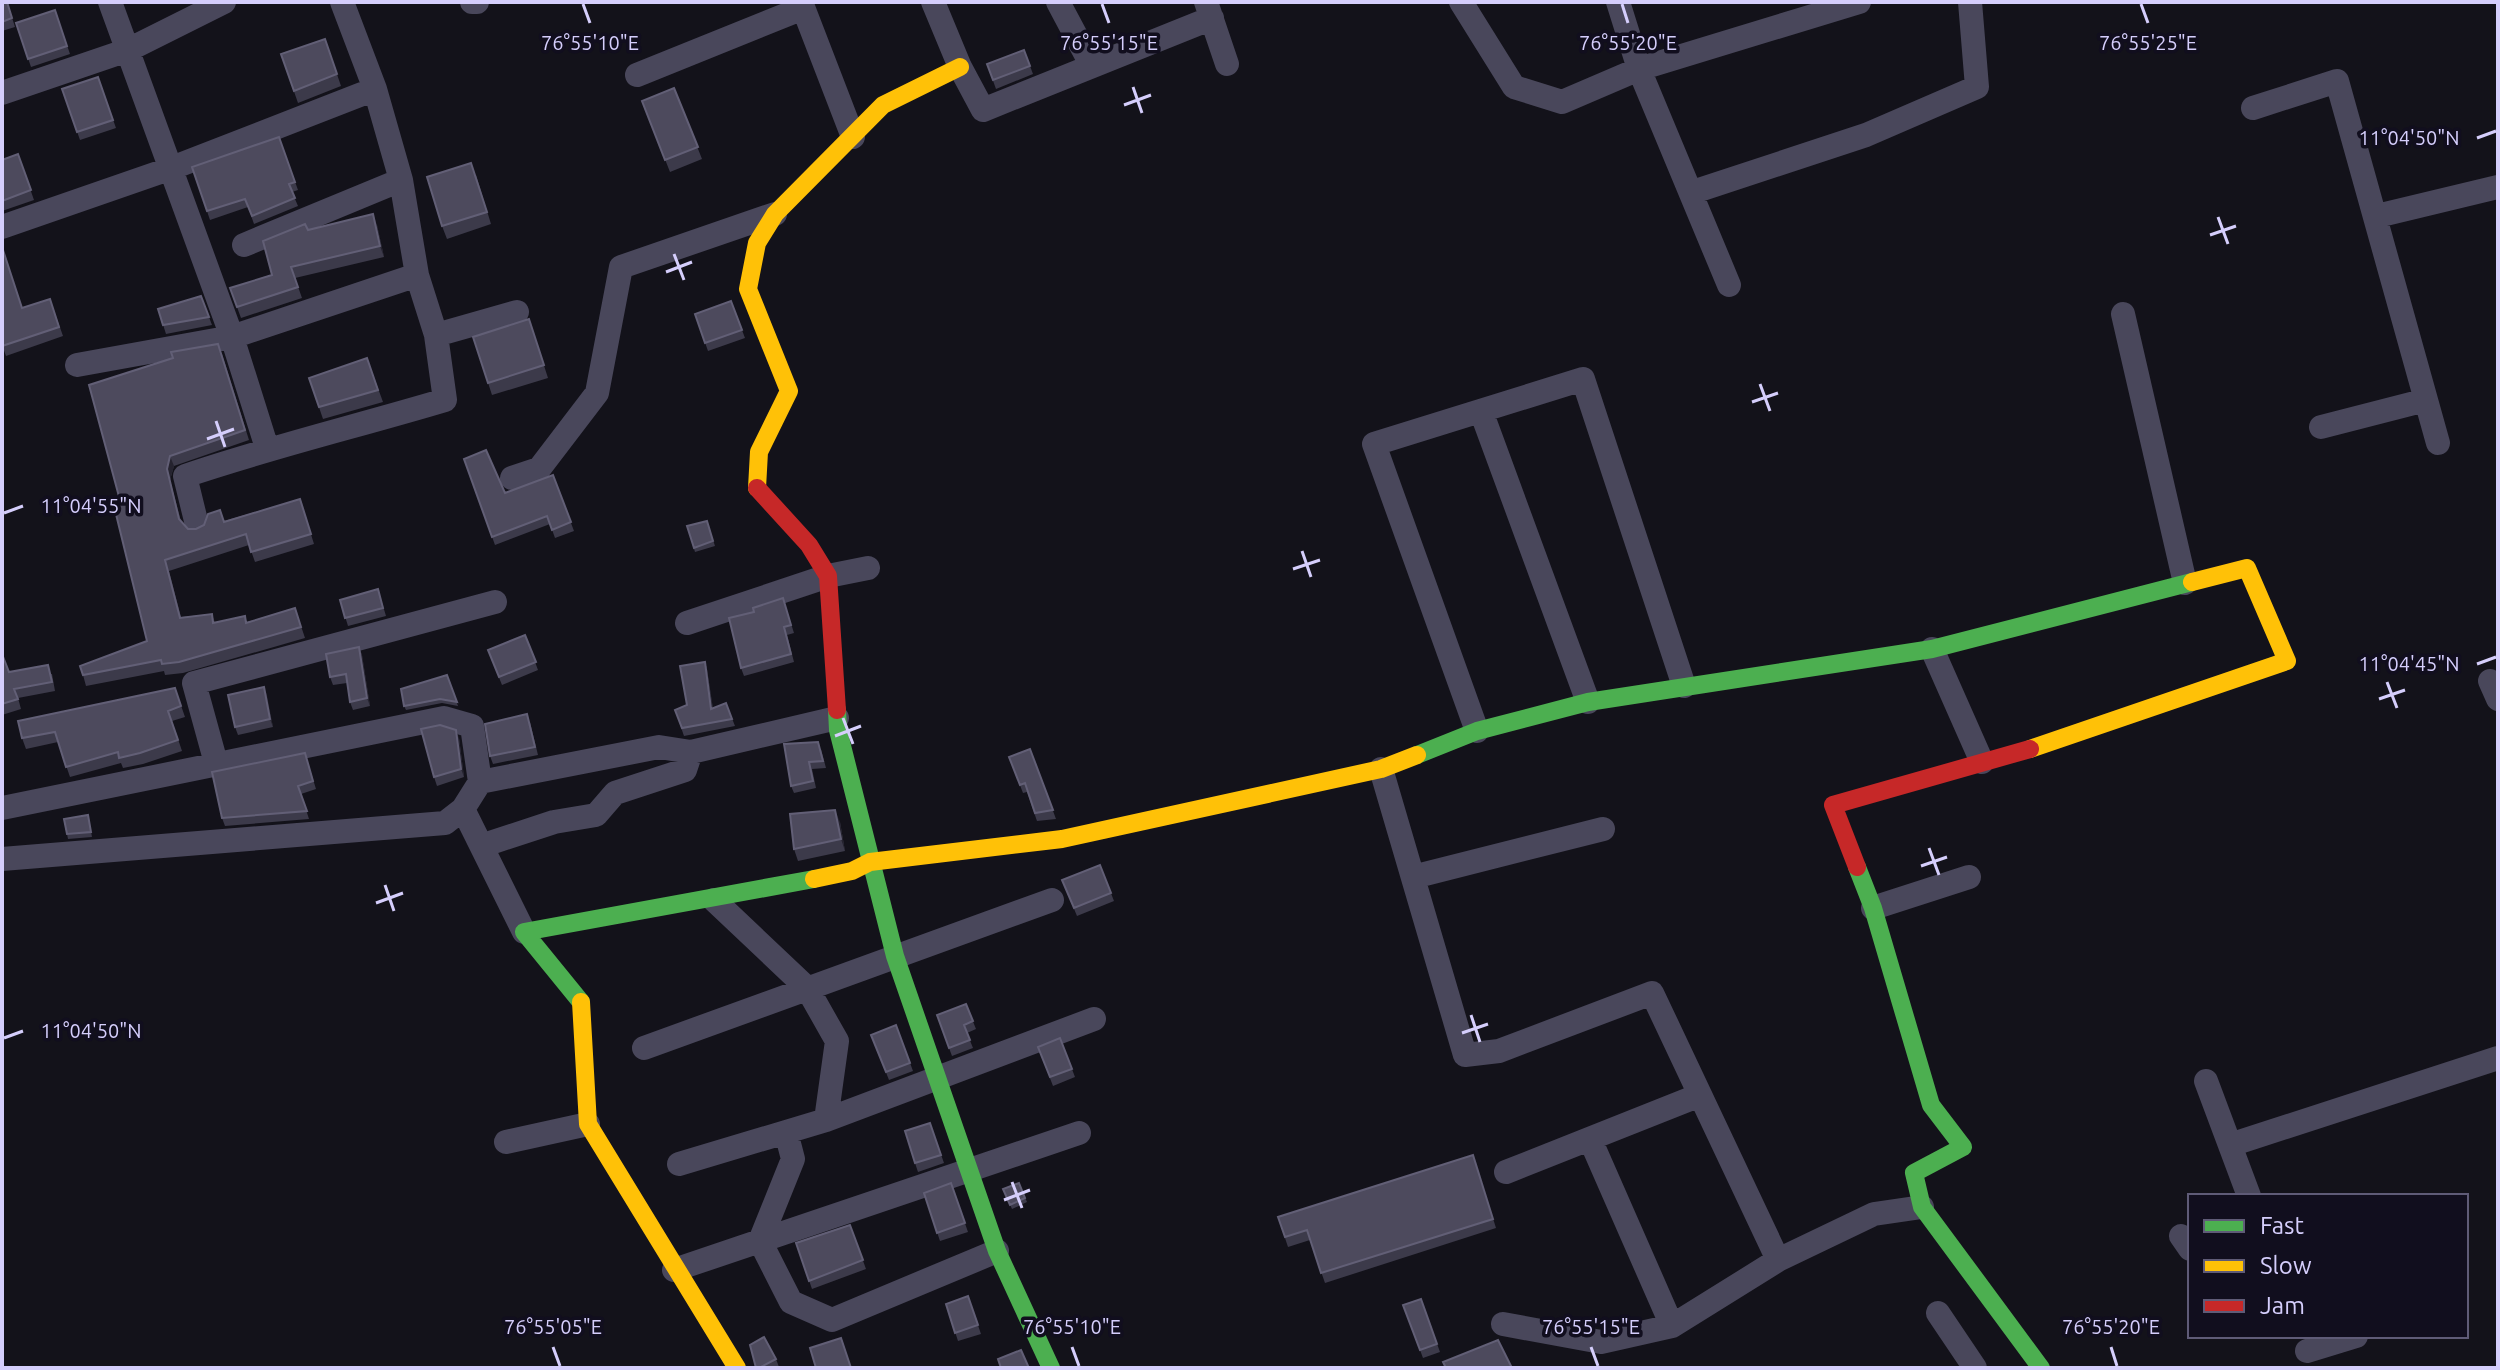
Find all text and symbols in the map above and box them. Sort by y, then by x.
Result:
text: 76°55'10"E [541,31,639,54]
text: 76°55'15"E [1060,31,1158,54]
text: 76°55'20"E [1579,31,1677,54]
text: 76°55'25"E [2099,31,2197,54]
text: 11°04'50"N [2358,126,2460,149]
text: 11°04'55"N [40,494,142,517]
text: 11°04'45"N [2358,652,2460,675]
text: 11°04'50"N [40,1019,142,1042]
legend [2188,1194,2468,1338]
text: Fast [2260,1212,2304,1239]
text: Slow [2260,1252,2312,1279]
text: Jam [2260,1292,2305,1319]
text: 76°55'05"E [504,1315,602,1338]
text: 76°55'10"E [1023,1315,1121,1338]
text: 76°55'15"E [1542,1315,1640,1338]
text: 76°55'20"E [2062,1315,2160,1338]

